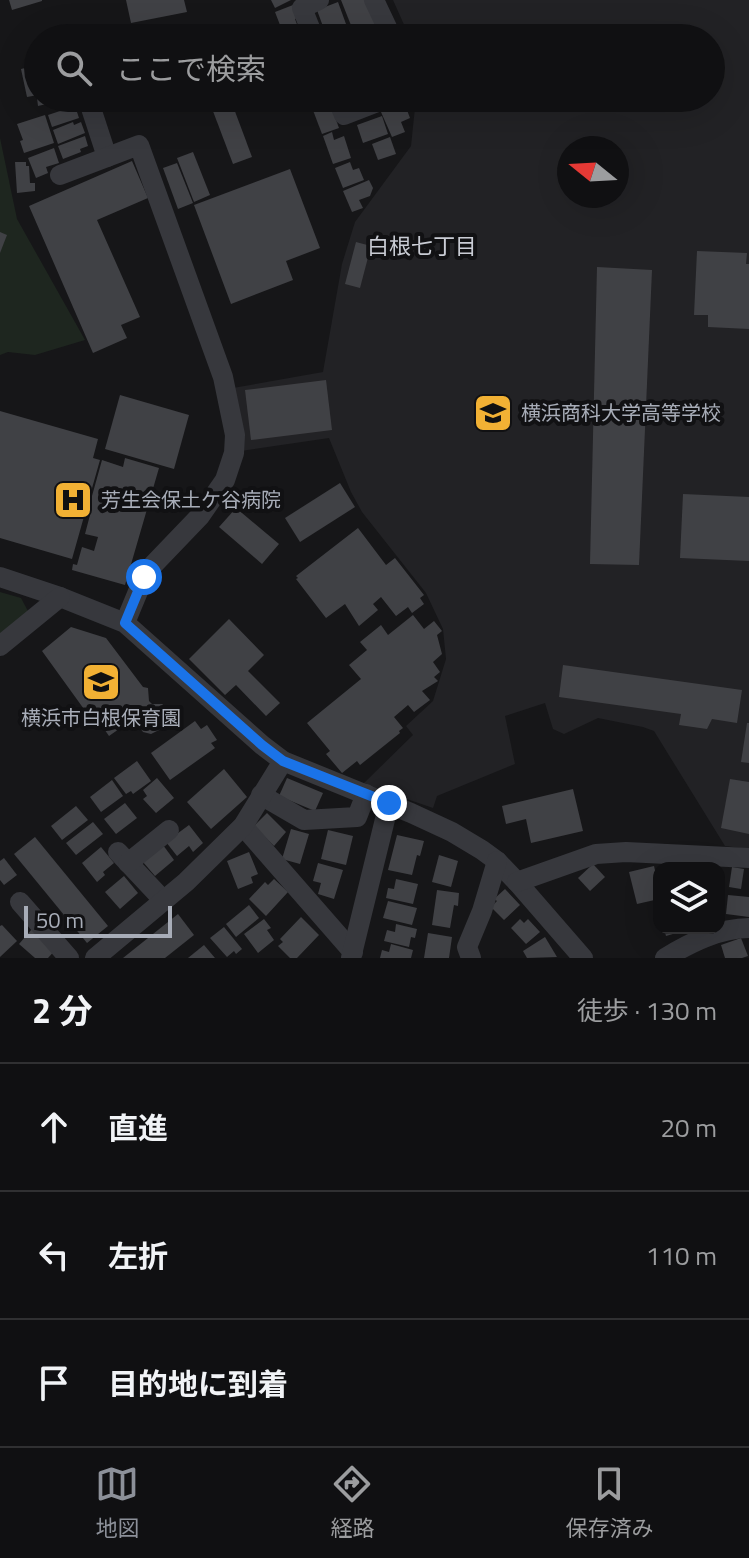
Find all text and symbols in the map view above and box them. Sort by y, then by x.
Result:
search box [24,24,725,112]
icon: search [52,46,96,90]
text: ここで検索 [116,46,266,92]
north arrow [557,136,629,208]
district label: 白根七丁目 [367,229,477,263]
school or university icon: 横浜商科大学高等学校 [472,392,514,434]
place label: 横浜商科大学高等学校 [521,397,721,428]
hospital icon: 芳生会保土ケ谷病院 [52,479,94,521]
place label: 芳生会保土ケ谷病院 [101,484,281,515]
route start [126,559,162,595]
school or university icon: 横浜市白根保育園 [80,661,122,703]
place label: 横浜市白根保育園 [21,702,181,733]
route end [371,785,407,821]
map controls [653,862,725,934]
button: layers [653,862,725,934]
scale bar [24,902,172,938]
text: 50 m [36,903,84,937]
text: 2 分 [32,984,93,1036]
text: 徒歩 · 130 m [577,991,717,1030]
icon: ahead [32,1105,76,1149]
text: 直進 [108,1105,168,1151]
text: 20 m [660,1108,717,1147]
icon: left [32,1233,76,1277]
text: 左折 [108,1233,168,1279]
text: 110 m [646,1236,717,1275]
icon: arrive [32,1361,76,1405]
text: 目的地に到着 [108,1361,288,1407]
tab: 地図 [95,1462,140,1545]
tab: 経路 [330,1462,375,1545]
tab: 保存済み [565,1462,654,1545]

